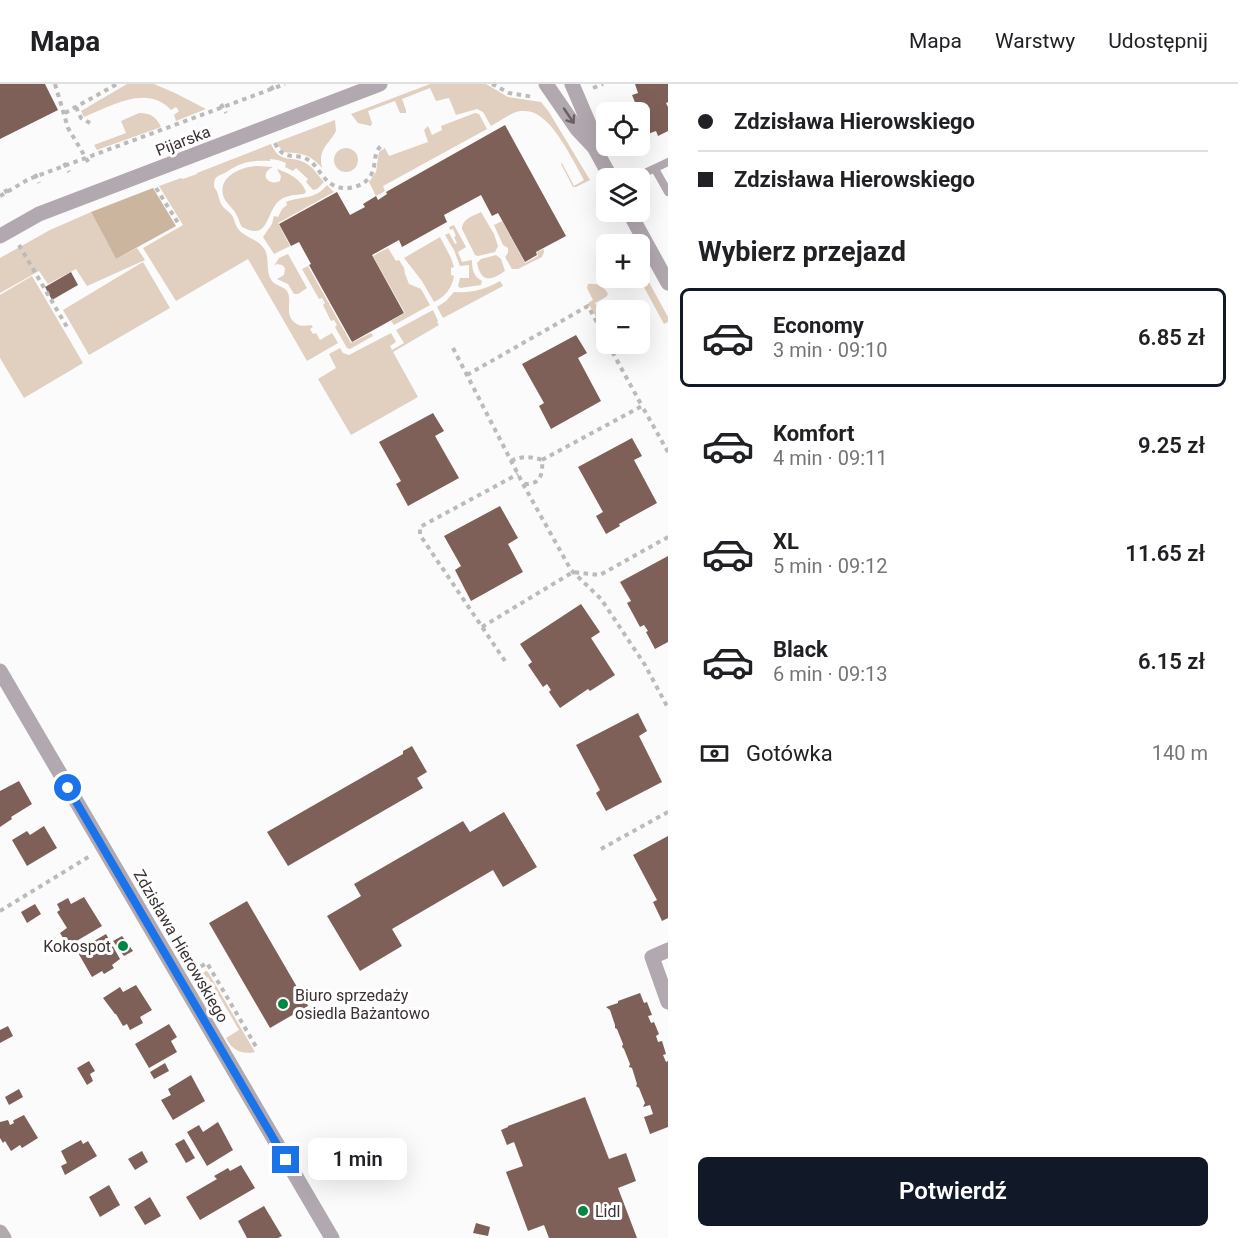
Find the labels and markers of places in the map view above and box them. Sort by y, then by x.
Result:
place label: Kokospot [43,937,111,956]
marker: Kokospot [116,939,130,953]
place label: Biuro sprzedaży osiedla Bażantowo [295,986,430,1023]
marker: Biuro sprzedaży osiedla Bażantowo [276,997,290,1011]
place label: Lidl [595,1202,620,1221]
marker: Lidl [576,1204,590,1218]

